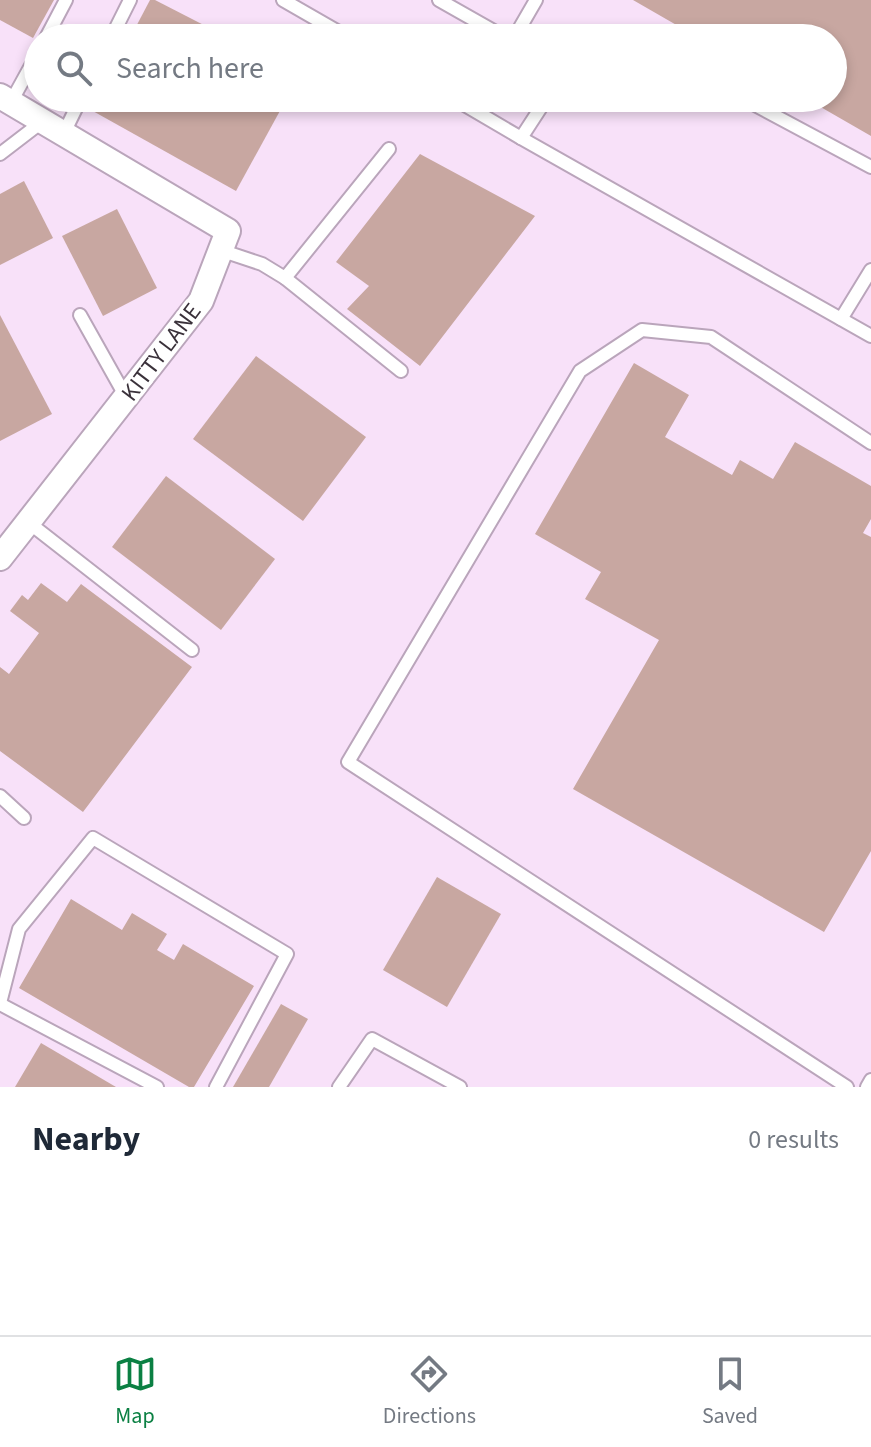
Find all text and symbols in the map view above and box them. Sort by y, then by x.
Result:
search box [24,24,847,112]
icon: search [52,46,96,90]
text: Search here [116,47,264,90]
street label: KITTY LANE [113,296,210,409]
text: Nearby [32,1115,140,1164]
text: 0 results [748,1121,839,1158]
tab: Map [113,1352,157,1432]
tab: Directions [383,1352,476,1432]
tab: Saved [702,1352,758,1432]

